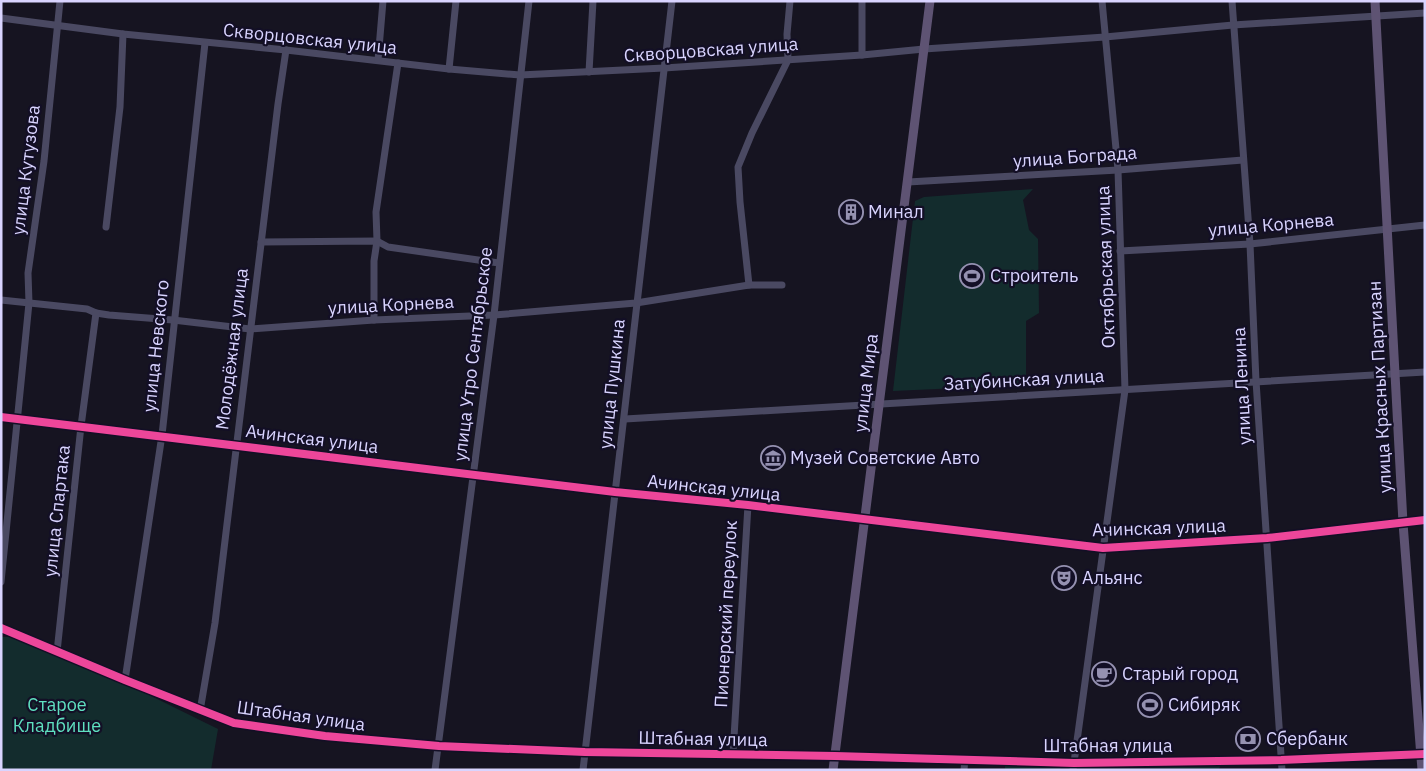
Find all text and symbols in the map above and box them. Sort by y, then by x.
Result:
street label: Скворцовская улица [222,18,398,59]
street label: Скворцовская улица [623,32,799,67]
street label: улица Кутузова [6,103,45,236]
street label: улица Бограда [1012,141,1138,172]
street label: Октябрьская улица [1091,185,1120,349]
building icon: Минал [838,199,864,225]
place label: Минал [868,200,924,223]
street label: улица Корнева [1207,208,1335,241]
street label: улица Утро Сентябрьское [448,245,497,462]
sports icon: Строитель [959,263,985,289]
place label: Строитель [990,264,1078,287]
street label: Молодёжная улица [210,266,253,431]
street label: улица Невского [137,279,174,413]
street label: улица Красных Партизан [1362,280,1397,494]
street label: улица Корнева [327,290,455,319]
street label: улица Пушкина [593,317,630,450]
street label: улица Ленина [1227,326,1256,445]
street label: улица Мира [848,332,883,434]
street label: Затубинская улица [943,364,1105,395]
street label: Ачинская улица [244,419,380,458]
street label: улица Спартака [38,443,75,578]
museum icon: Музей Советские Авто [760,445,786,471]
place label: Музей Советские Авто [790,446,980,469]
street label: Ачинская улица [646,469,782,506]
street label: Ачинская улица [1092,514,1227,541]
street label: Пионерский переулок [709,520,742,708]
theatre icon: Альянс [1051,565,1077,591]
place label: Альянс [1082,566,1143,589]
cafe icon: Старый город [1091,661,1117,687]
place label: Старый город [1122,662,1238,685]
sports icon: Сибиряк [1137,692,1163,718]
park label: Старое Кладбище [13,693,101,737]
place label: Сибиряк [1168,693,1241,716]
street label: Штабная улица [235,695,367,736]
street label: Штабная улица [638,726,768,751]
bank icon: Сбербанк [1235,726,1261,752]
place label: Сбербанк [1266,727,1348,750]
street label: Штабная улица [1043,734,1173,757]

